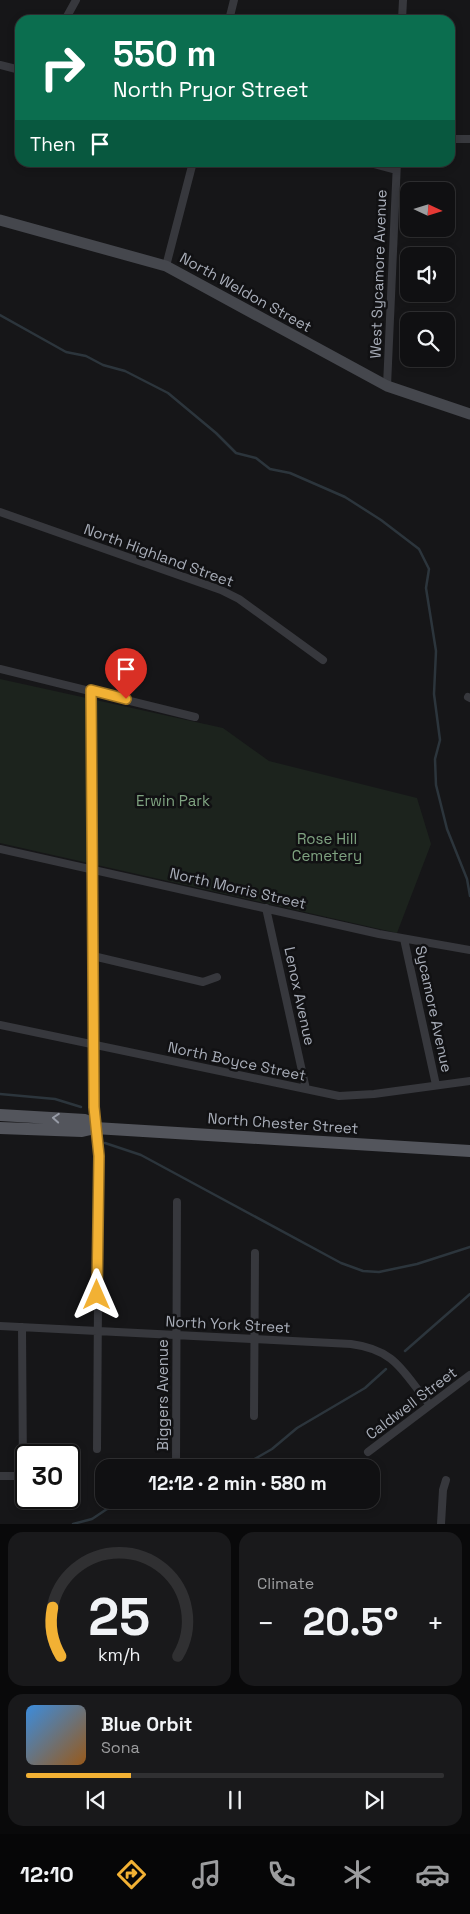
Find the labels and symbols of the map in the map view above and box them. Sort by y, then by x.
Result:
north arrow [400,182,455,238]
street label: West Sycamore Avenue [366,189,390,359]
street label: North Weldon Street [177,248,315,336]
street label: North Highland Street [82,519,237,591]
pin [105,648,147,699]
park label: Erwin Park [136,791,210,810]
park label: Rose Hill Cemetery [292,829,362,865]
street label: North Morris Street [168,863,308,913]
street label: Sycamore Avenue [411,944,457,1074]
street label: Lenox Avenue [280,945,320,1047]
street label: North Boyce Street [166,1037,308,1085]
street label: North Chester Street [207,1108,359,1138]
one-way arrow [52,1113,60,1124]
position arrow [70,1268,122,1320]
street label: North York Street [165,1311,291,1337]
street label: Biggers Avenue [153,1339,172,1451]
street label: Caldwell Street [362,1362,460,1444]
speed limit sign: 30 [15,1444,80,1509]

